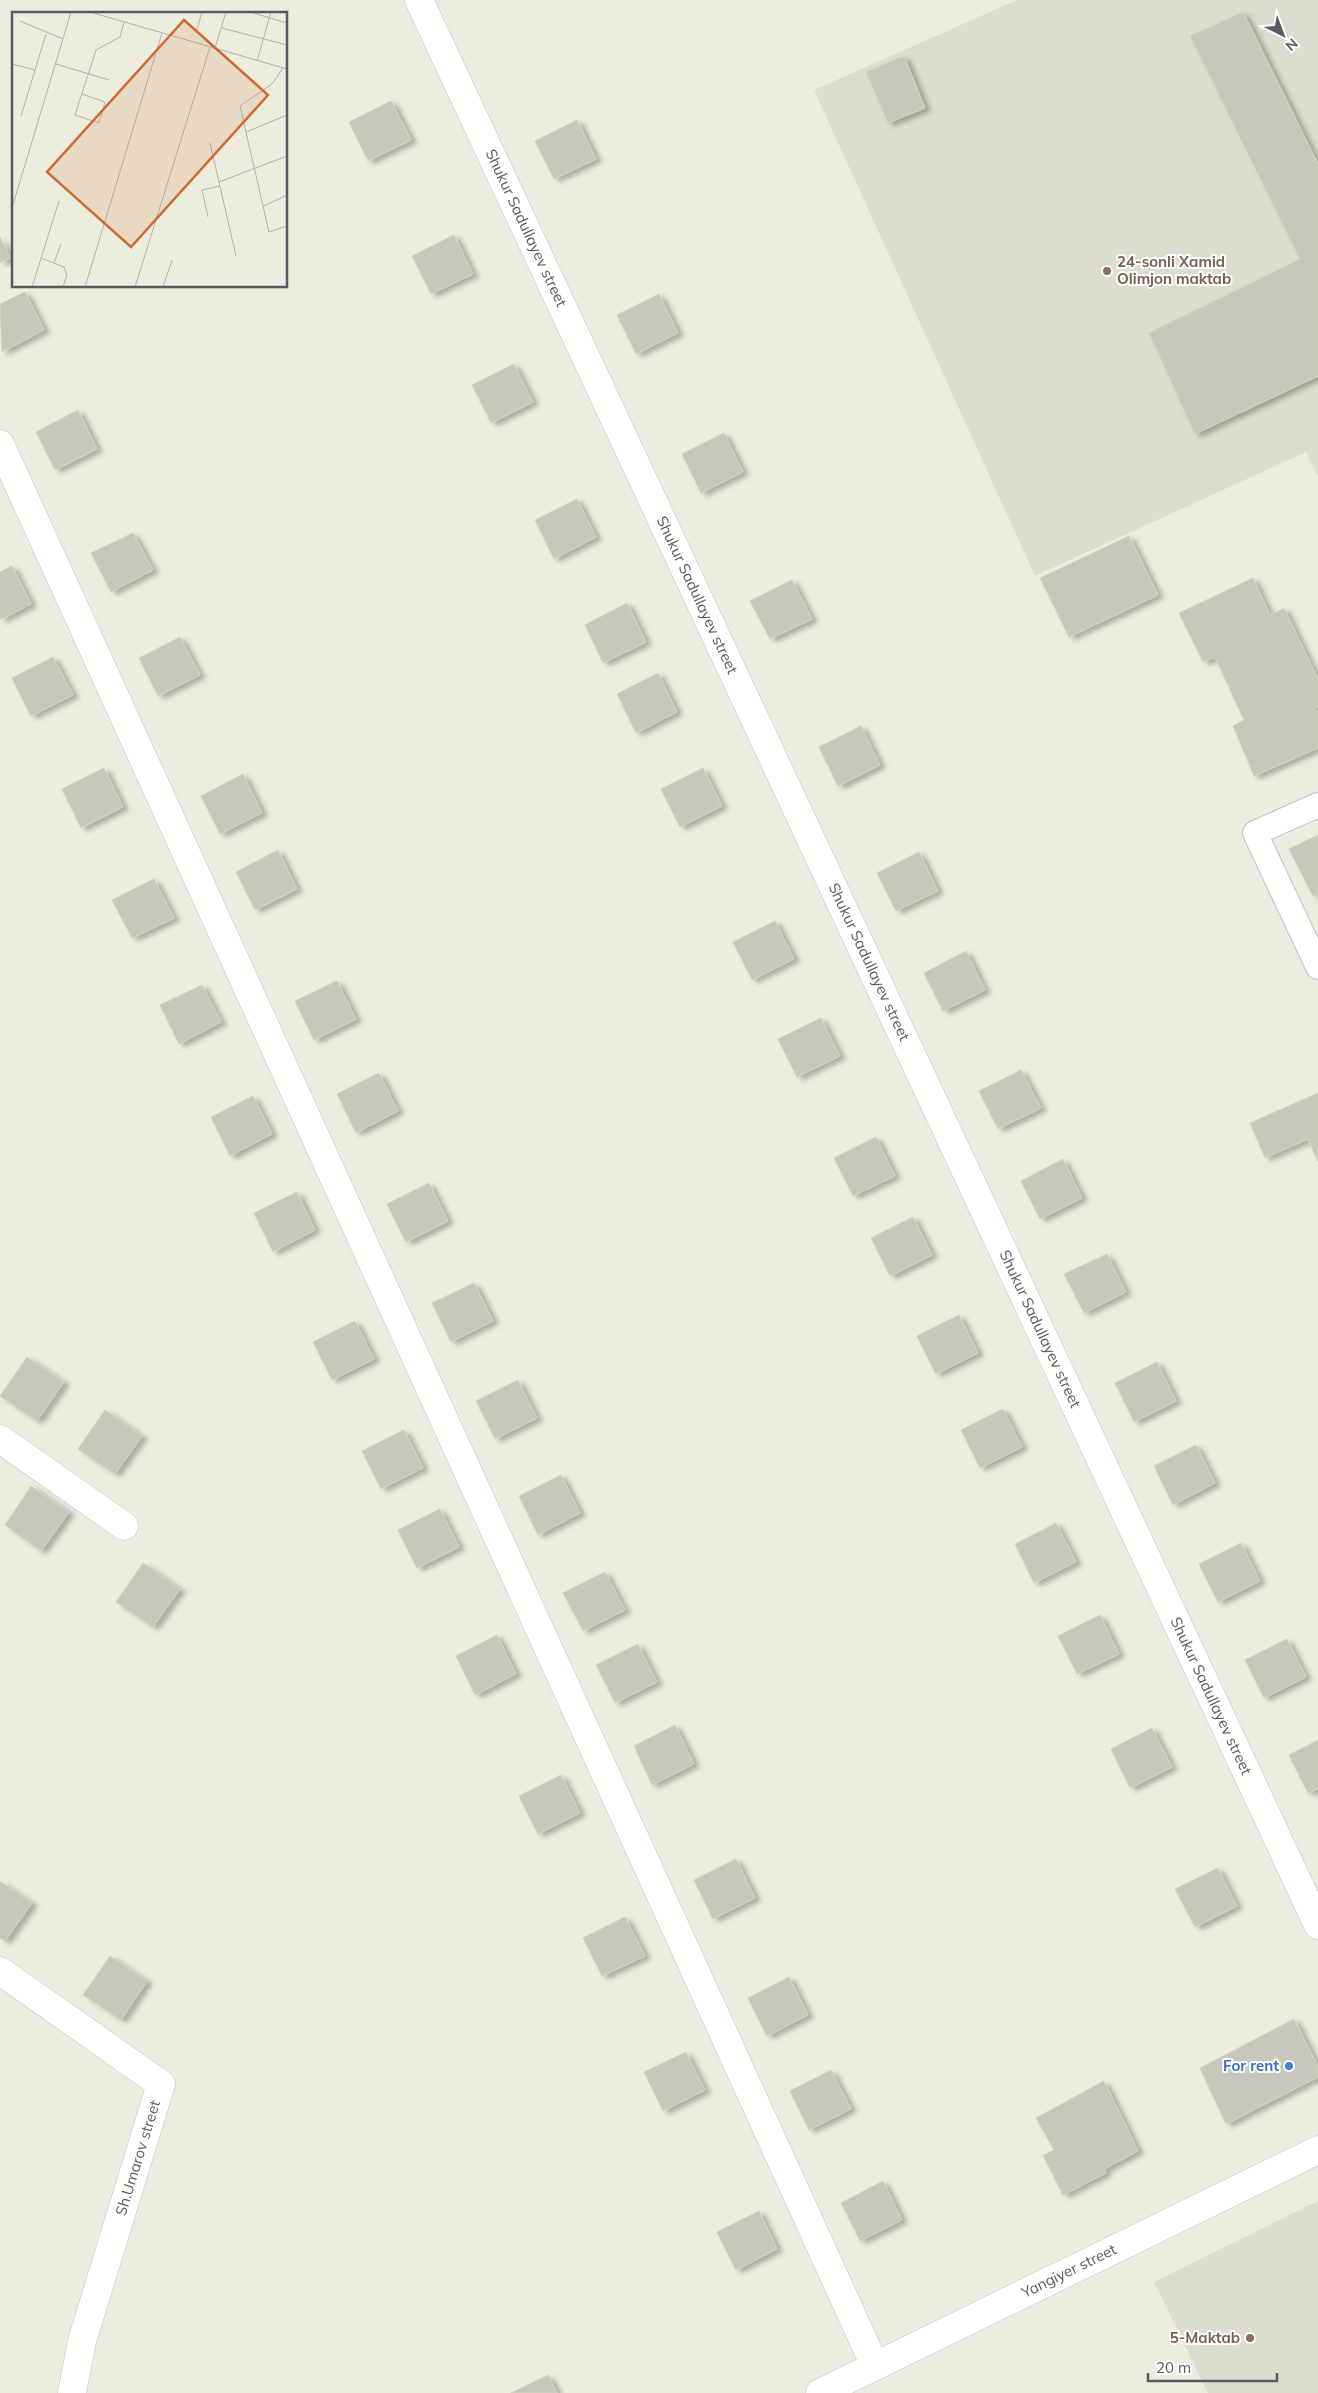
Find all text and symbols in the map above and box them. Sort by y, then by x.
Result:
north arrow [1258,10,1308,60]
inset map [12,12,288,288]
text: N [1282,34,1302,55]
street label: Shukur Sadullayev street [482,146,571,310]
place label: 24-sonli Xamid Olimjon maktab [1117,252,1231,288]
marker: 24-sonli Xamid Olimjon maktab [1101,265,1113,277]
street label: Shukur Sadullayev street [653,513,742,677]
street label: Shukur Sadullayev street [825,880,914,1044]
street label: Shukur Sadullayev street [996,1247,1085,1411]
street label: Shukur Sadullayev street [1167,1614,1256,1778]
place label: For rent [1223,2056,1279,2075]
marker: For rent [1283,2060,1295,2072]
street label: Sh.Umarov street [111,2098,164,2218]
street label: Yangiyer street [1017,2239,1119,2302]
place label: 5-Maktab [1170,2328,1240,2347]
marker: 5-Maktab [1244,2332,1256,2344]
scale bar [1148,2350,1277,2382]
text: 20 m [1156,2358,1191,2377]

